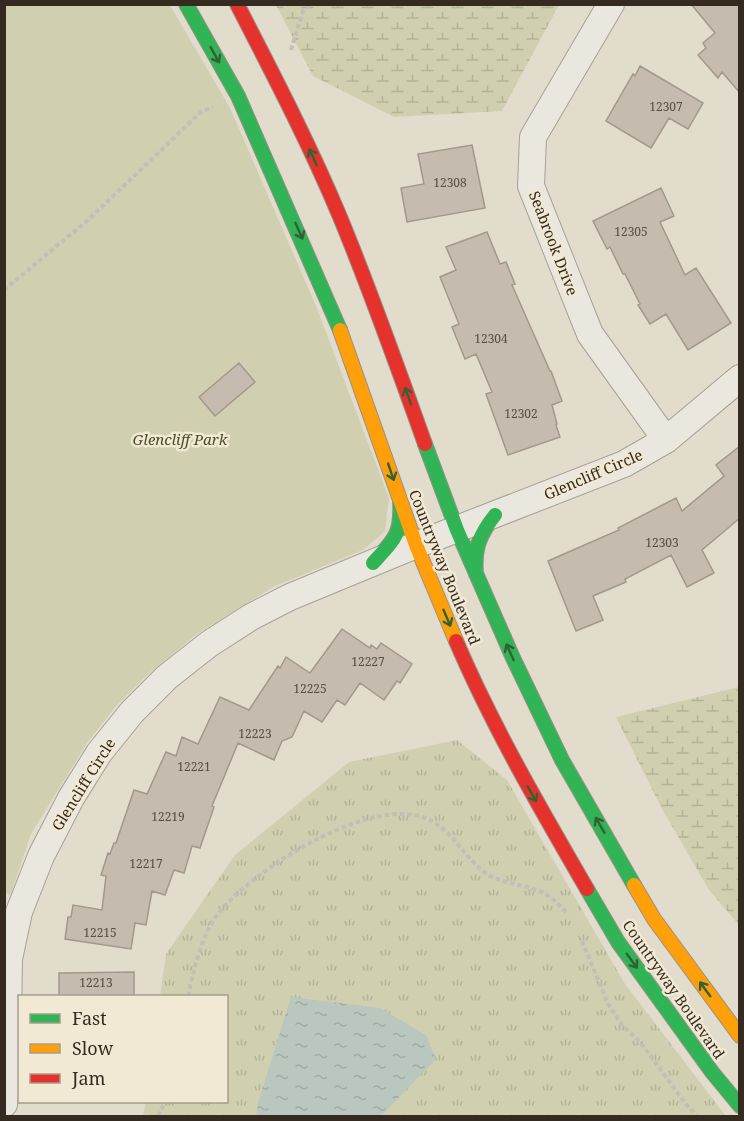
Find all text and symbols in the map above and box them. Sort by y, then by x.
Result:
one-way arrow [209,46,221,63]
house number: 12307 [649,98,683,115]
one-way arrow [306,148,318,166]
house number: 12308 [433,174,467,191]
street label: Seabrook Drive [525,188,583,298]
one-way arrow [294,221,305,240]
house number: 12305 [614,223,648,240]
house number: 12304 [474,330,508,347]
one-way arrow [402,387,413,406]
house number: 12302 [504,405,538,422]
park label: Glencliff Park [133,429,228,449]
street label: Glencliff Circle [541,444,645,504]
one-way arrow [386,462,397,481]
street label: Countryway Boulevard [405,487,485,647]
house number: 12303 [645,534,679,551]
one-way arrow [442,608,453,627]
one-way arrow [504,644,515,662]
house number: 12227 [351,653,385,670]
house number: 12225 [293,680,327,697]
house number: 12223 [238,725,272,742]
street label: Glencliff Circle [47,734,119,834]
house number: 12221 [177,758,211,775]
one-way arrow [527,784,538,802]
house number: 12219 [151,808,185,825]
one-way arrow [594,817,606,834]
house number: 12217 [129,855,163,872]
street label: Countryway Boulevard [618,916,730,1062]
house number: 12215 [83,924,117,941]
one-way arrow [625,953,638,969]
house number: 12213 [79,974,113,991]
one-way arrow [699,981,711,997]
legend [18,995,228,1103]
text: Fast [72,1006,107,1030]
text: Slow [72,1036,114,1060]
text: Jam [71,1066,106,1090]

